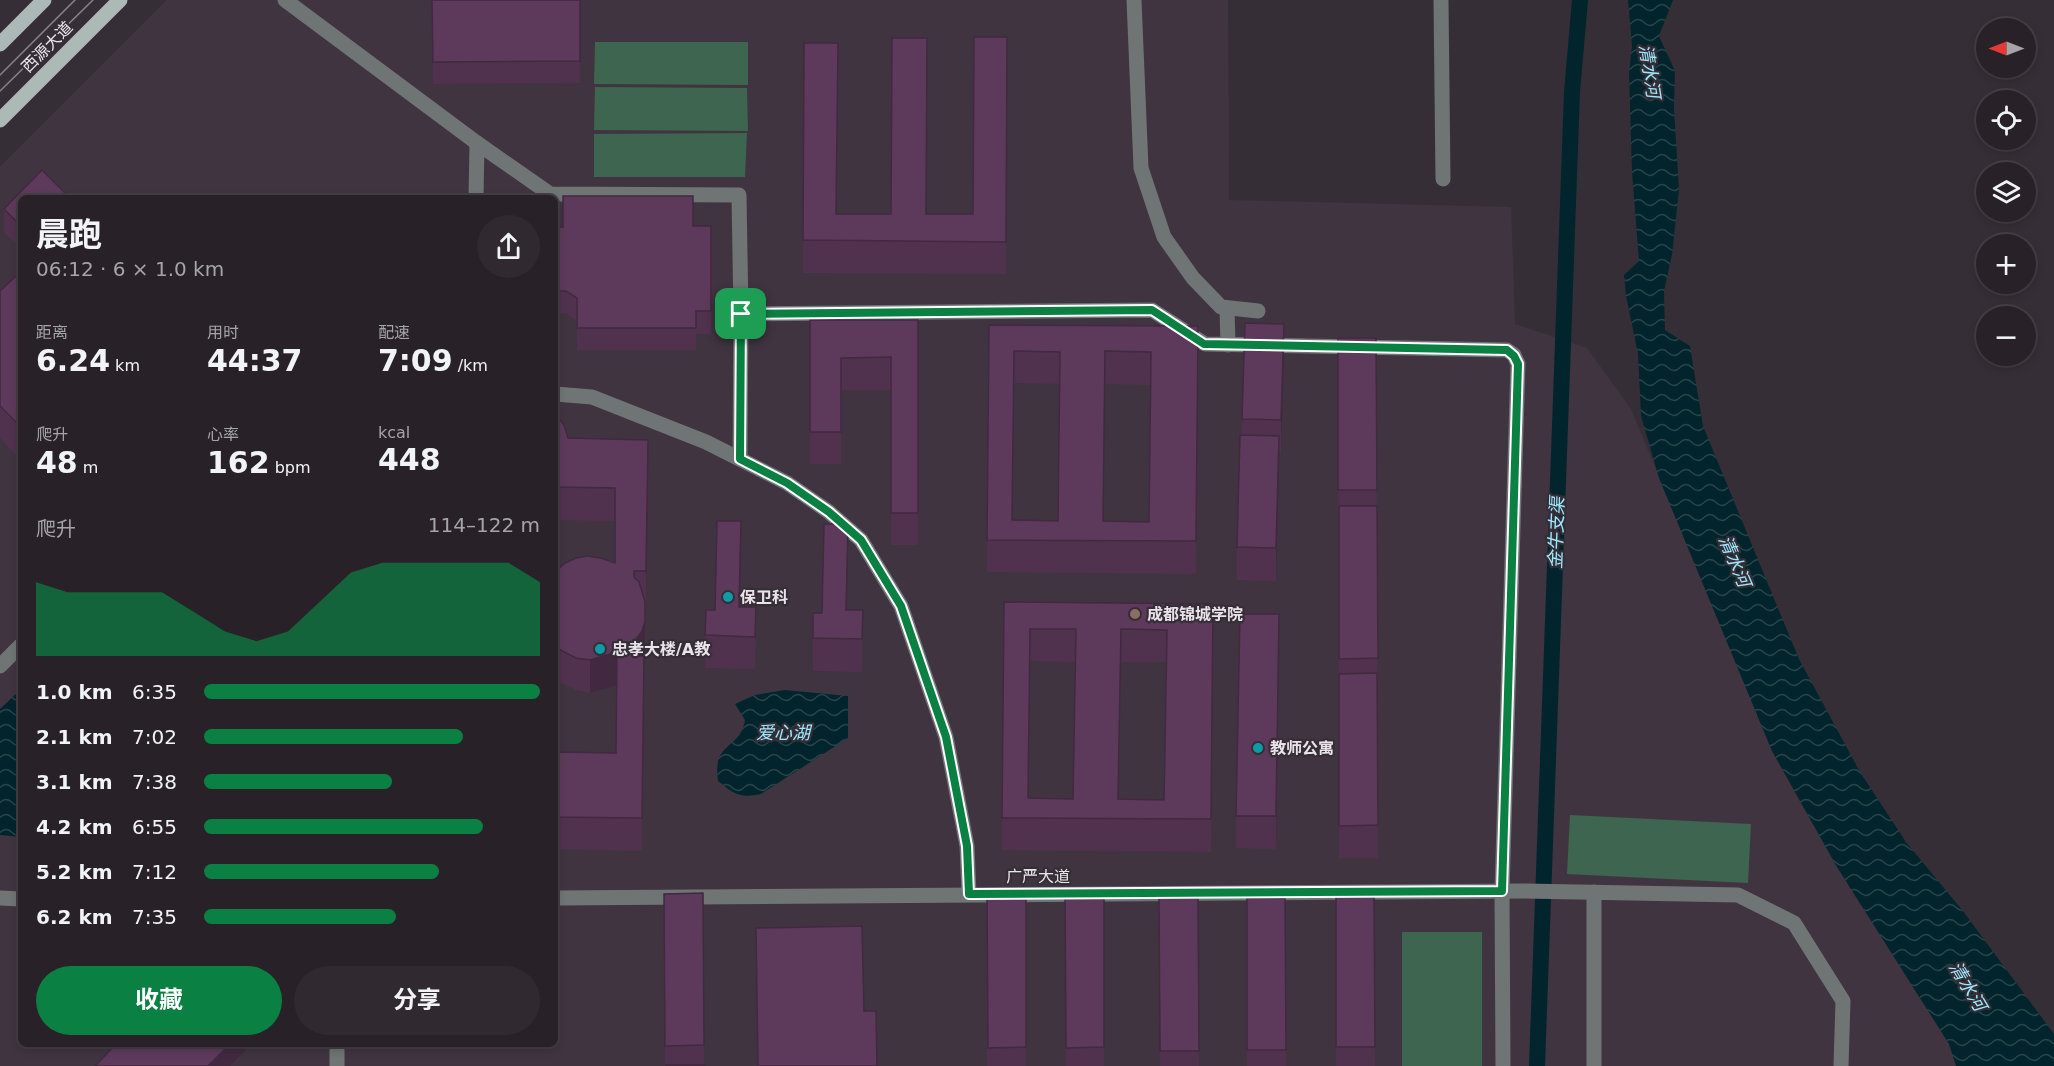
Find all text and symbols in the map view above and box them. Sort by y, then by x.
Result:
street label: 西源大道 [18,18,76,76]
north arrow [1976,18,2036,78]
map controls [1976,18,2036,366]
water label: 清水河 [1635,43,1665,102]
button: locate [1976,90,2036,150]
button: layers [1976,162,2036,222]
text: 晨跑 [36,215,102,254]
button: share [477,215,540,278]
button: + [1976,234,2036,294]
text: 06:12 · 6 × 1.0 km [36,257,224,281]
pin [715,288,766,339]
icon: arrive [724,297,757,330]
button: − [1976,306,2036,366]
text: 距离 [36,323,68,342]
text: 用时 [207,323,239,342]
text: 配速 [378,323,410,342]
text: 6.24 [36,343,110,378]
text: 44:37 [207,343,303,378]
text: 7:09 [378,343,453,378]
text: km [110,356,140,375]
text: /km [453,356,488,375]
text: kcal [378,423,410,442]
text: 爬升 [36,425,68,444]
text: 心率 [207,425,239,444]
text: 448 [378,442,441,477]
text: 48 [36,445,78,480]
text: 162 [207,445,270,480]
text: m [78,458,98,477]
text: bpm [270,458,311,477]
water label: 金牛支渠 [1544,494,1568,569]
text: 114–122 m [428,513,540,537]
text: 爬升 [36,517,76,541]
water label: 清水河 [1715,532,1756,593]
place label: 保卫科 [740,588,788,607]
marker: 保卫科 [721,590,735,604]
place label: 成都锦城学院 [1147,605,1243,624]
marker: 成都锦城学院 [1128,607,1142,621]
place label: 忠孝大楼/A教 [612,640,710,659]
marker: 忠孝大楼/A教 [593,642,607,656]
text: 1.0 km [36,680,113,704]
text: 6:35 [132,680,177,704]
water label: 爱心湖 [756,722,813,743]
text: 2.1 km [36,725,113,749]
text: 7:02 [132,725,177,749]
place label: 教师公寓 [1270,739,1334,758]
marker: 教师公寓 [1251,741,1265,755]
text: 3.1 km [36,770,113,794]
text: 7:38 [132,770,177,794]
text: 4.2 km [36,815,113,839]
text: 6:55 [132,815,177,839]
text: 5.2 km [36,860,113,884]
text: 7:12 [132,860,177,884]
street label: 广严大道 [1006,867,1070,886]
text: 6.2 km [36,905,113,929]
text: 7:35 [132,905,177,929]
water label: 清水河 [1945,957,1992,1017]
button: 收藏 [36,966,282,1035]
button: 分享 [294,966,540,1035]

